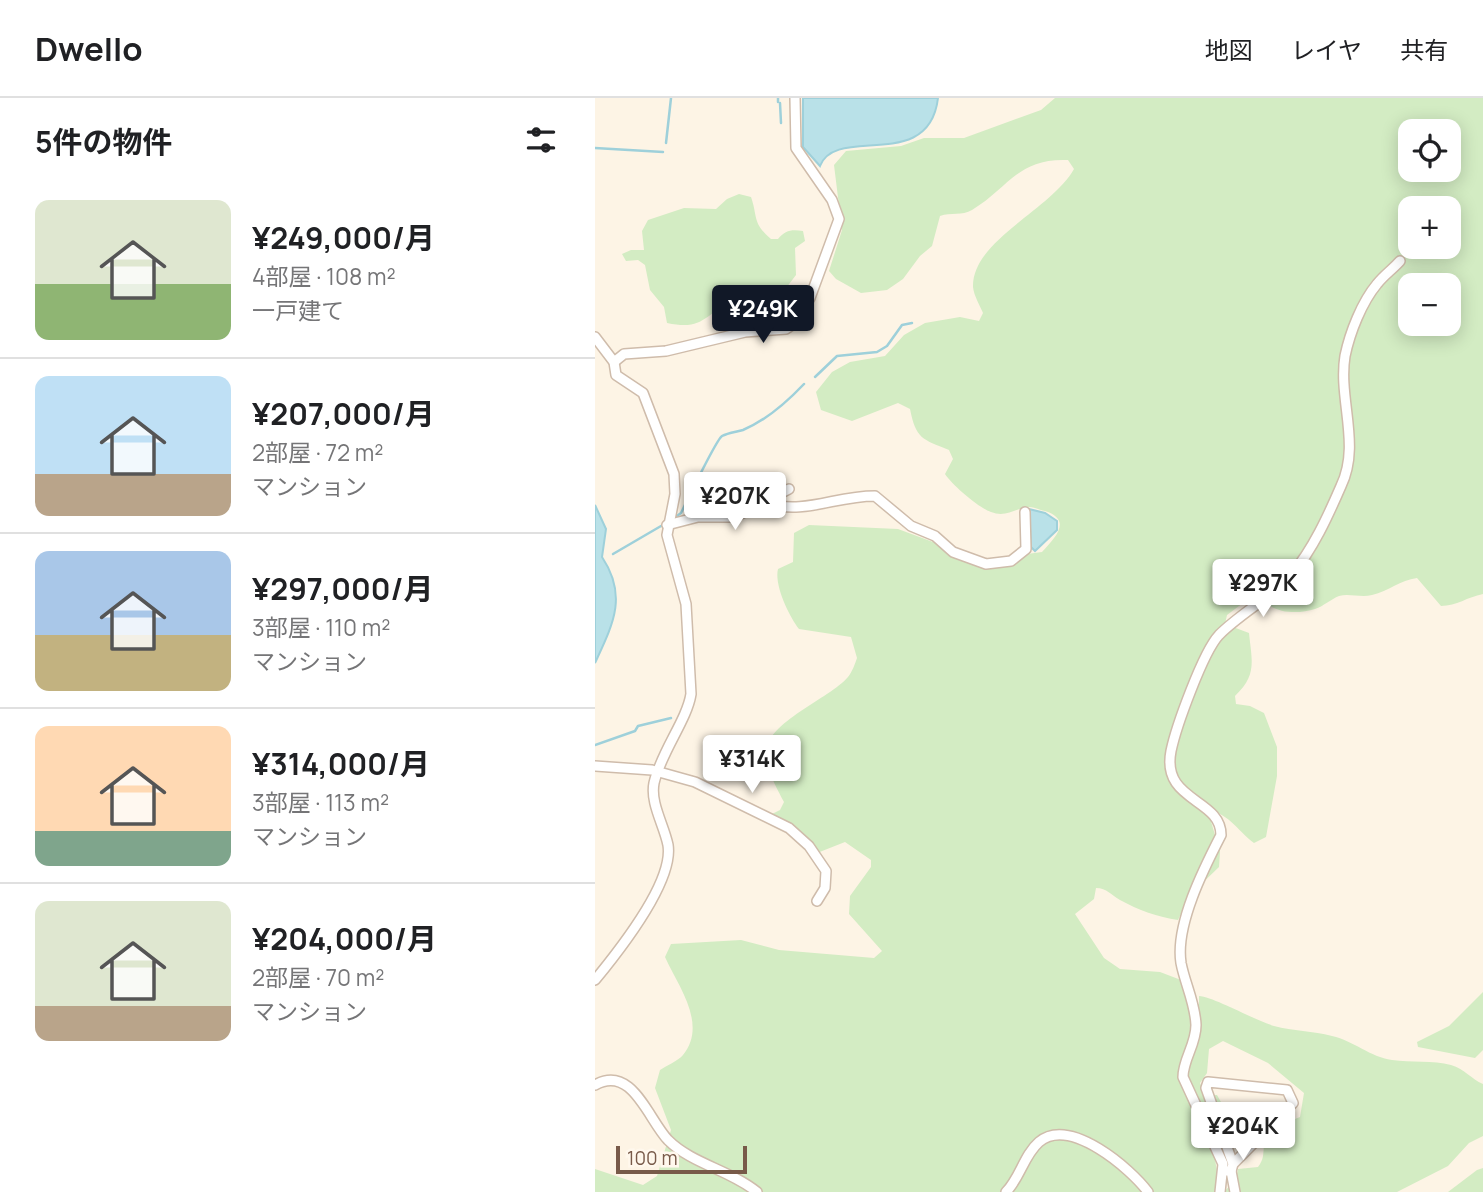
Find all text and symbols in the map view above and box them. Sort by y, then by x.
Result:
text: Dwello [35,26,143,71]
text: 地図 [1205,33,1253,66]
text: レイヤ [1291,33,1362,66]
text: 共有 [1400,33,1448,66]
map controls [1398,119,1461,336]
button: locate [1398,119,1461,182]
text: 5件の物件 [35,121,173,162]
icon: filters [522,121,560,159]
button: + [1398,196,1461,259]
text: ¥249,000/月 [252,217,435,258]
icon: home [91,228,175,312]
text: 4部屋 · 108 m² [252,260,396,292]
button: − [1398,273,1461,336]
pin: ¥249K [714,286,812,345]
text: ¥249K [728,292,798,324]
text: 一戸建て [252,294,344,326]
text: ¥207,000/月 [252,393,435,434]
icon: home [91,404,175,488]
text: 2部屋 · 72 m² [252,436,383,468]
text: マンション [252,470,367,502]
pin: ¥207K [686,472,784,532]
text: ¥207K [700,479,770,511]
pin: ¥297K [1214,560,1312,619]
text: ¥297K [1228,566,1298,598]
text: ¥297,000/月 [252,568,434,609]
icon: home [91,579,175,663]
text: 3部屋 · 110 m² [252,611,390,643]
text: マンション [252,645,367,677]
pin: ¥314K [703,736,801,795]
text: ¥314K [719,742,785,774]
text: ¥314,000/月 [252,743,430,784]
icon: home [91,754,175,838]
text: 3部屋 · 113 m² [252,786,389,818]
text: マンション [252,820,367,852]
text: ¥204,000/月 [252,918,437,959]
icon: home [91,929,175,1013]
text: 2部屋 · 70 m² [252,961,384,993]
text: マンション [252,995,367,1027]
pin: ¥204K [1194,1102,1292,1162]
text: ¥204K [1207,1109,1279,1141]
scale bar [616,1143,747,1175]
text: 100 m [627,1145,678,1171]

